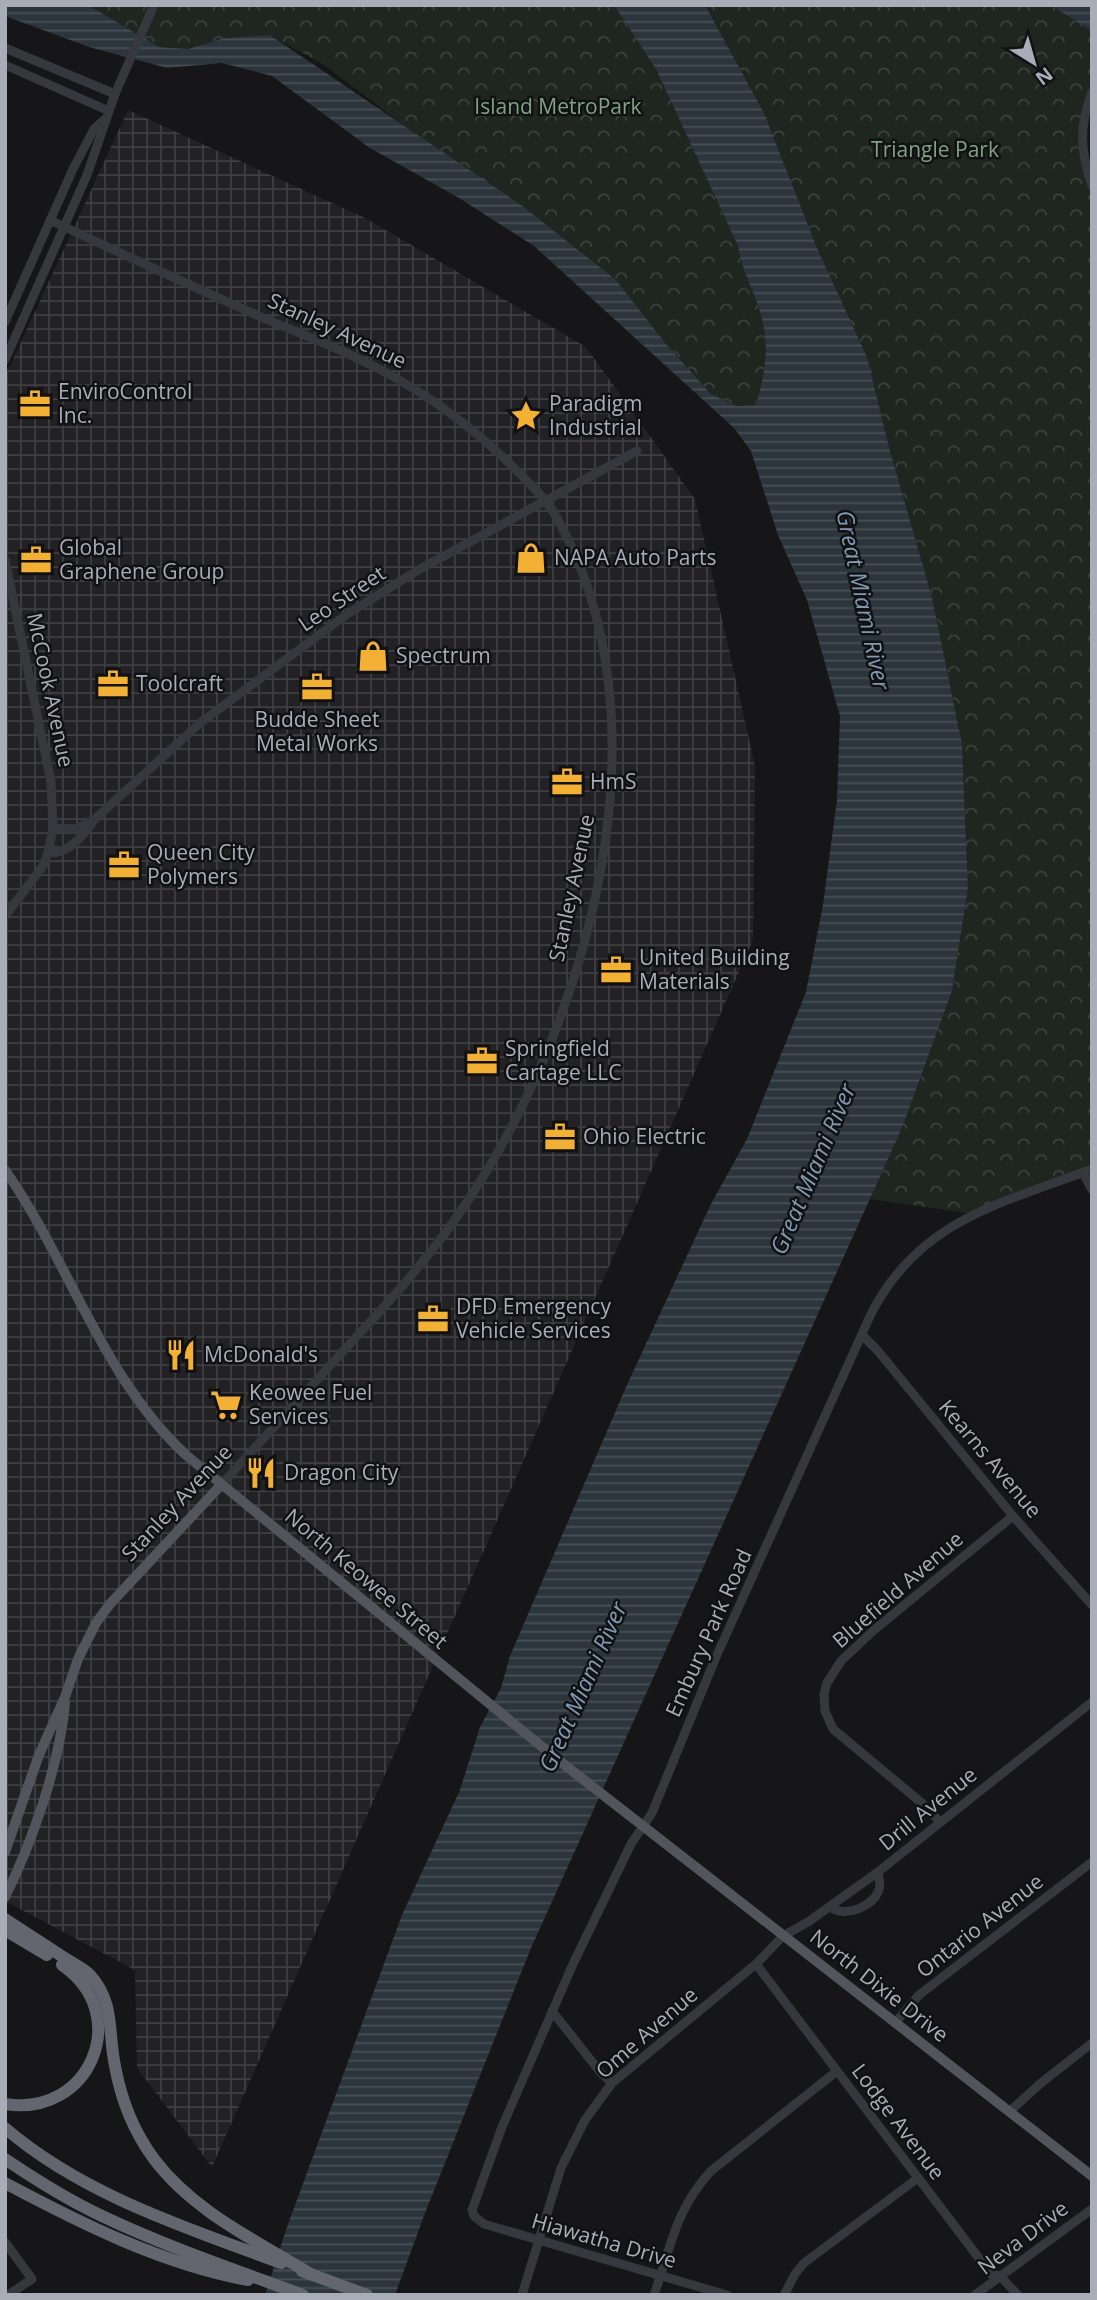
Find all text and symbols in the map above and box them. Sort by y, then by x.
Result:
north arrow [999,28,1069,98]
text: N [1030,62,1058,92]
park label: Island MetroPark [474,92,642,120]
park label: Triangle Park [871,135,999,163]
street label: Stanley Avenue [264,286,411,374]
place label: EnviroControl Inc. [58,377,192,429]
office icon: EnviroControl Inc. [18,387,52,421]
place label: Paradigm Industrial [549,389,643,441]
place icon: Paradigm Industrial [509,399,543,433]
water label: Great Miami River [829,507,899,693]
place label: Global Graphene Group [59,533,224,585]
shop icon: NAPA Auto Parts [514,541,548,575]
office icon: Global Graphene Group [19,543,53,577]
place label: NAPA Auto Parts [554,543,717,571]
street label: Leo Street [292,559,391,638]
street label: McCook Avenue [21,610,81,770]
shop icon: Spectrum [356,639,390,673]
place label: Spectrum [396,641,491,669]
office icon: Toolcraft [96,667,130,701]
place label: Toolcraft [136,669,223,697]
office icon: Budde Sheet Metal Works [300,670,334,704]
place label: Budde Sheet Metal Works [255,705,379,757]
office icon: HmS [550,765,584,799]
place label: HmS [590,767,636,795]
street label: Stanley Avenue [542,812,600,964]
place label: Queen City Polymers [147,838,255,890]
office icon: Queen City Polymers [107,848,141,882]
place label: United Building Materials [639,943,790,995]
office icon: United Building Materials [599,953,633,987]
place label: Springfield Cartage LLC [505,1034,621,1086]
office icon: Springfield Cartage LLC [465,1044,499,1078]
water label: Great Miami River [762,1077,863,1259]
office icon: Ohio Electric [543,1120,577,1154]
place label: Ohio Electric [583,1122,706,1150]
place label: DFD Emergency Vehicle Services [456,1292,611,1344]
office icon: DFD Emergency Vehicle Services [416,1302,450,1336]
restaurant icon: McDonald's [164,1338,198,1372]
place label: McDonald's [204,1340,318,1368]
place label: Keowee Fuel Services [249,1378,372,1430]
supermarket icon: Keowee Fuel Services [209,1388,243,1422]
street label: Kearns Avenue [933,1393,1049,1523]
street label: Stanley Avenue [115,1438,238,1567]
restaurant icon: Dragon City [244,1456,278,1490]
place label: Dragon City [284,1458,399,1486]
street label: North Keowee Street [279,1502,454,1655]
street label: Bluefield Avenue [826,1525,969,1654]
street label: Embury Park Road [659,1544,758,1721]
water label: Great Miami River [530,1596,634,1777]
street label: Drill Avenue [873,1760,982,1856]
street label: Ontario Avenue [910,1867,1048,1983]
street label: North Dixie Drive [805,1922,955,2048]
street label: Ome Avenue [590,1980,703,2084]
street label: Lodge Avenue [846,2058,952,2185]
street label: Neva Drive [971,2194,1073,2280]
street label: Hiawatha Drive [529,2206,680,2274]

